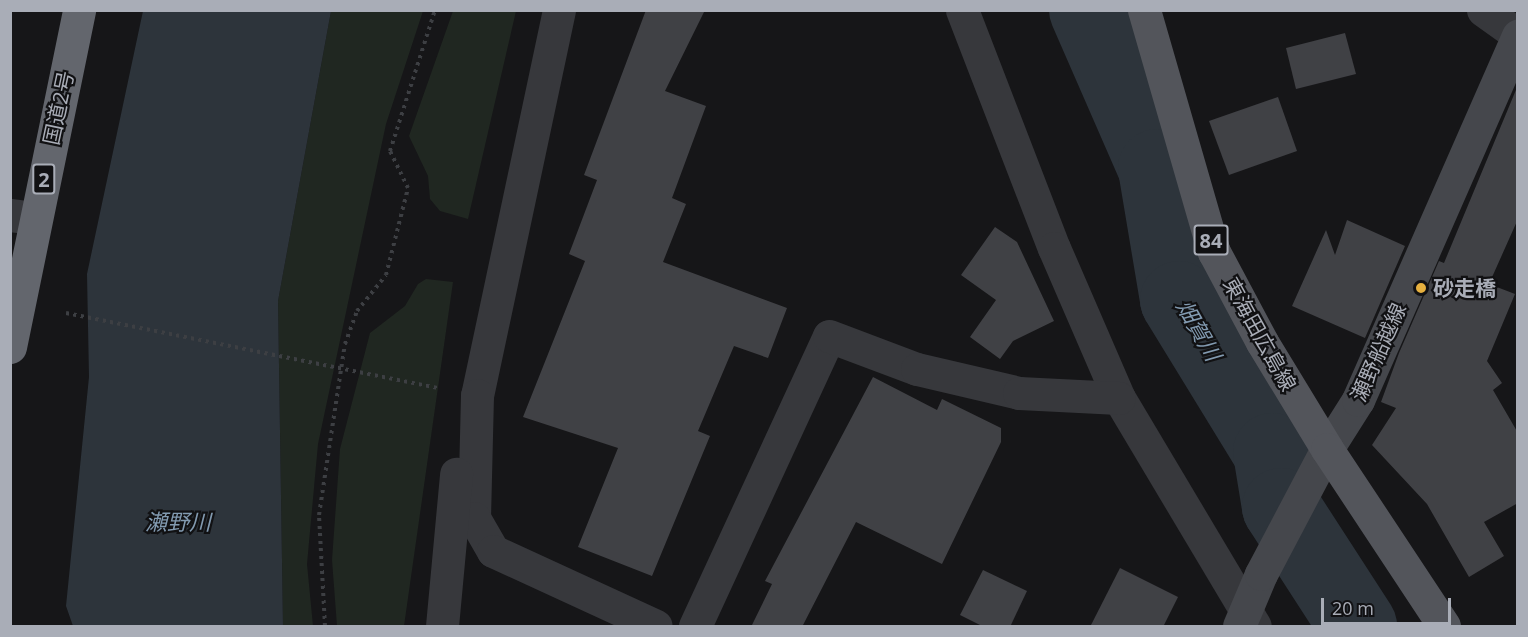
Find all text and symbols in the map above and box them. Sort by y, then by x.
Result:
street label: 国道2号 [38,69,78,147]
road number: 2 [32,162,56,196]
road number: 84 [1193,223,1229,257]
street label: 東海田広島線 [1218,273,1302,395]
place label: 砂走橋 [1433,275,1496,301]
marker: 砂走橋 [1414,281,1428,295]
water label: 畑賀川 [1171,295,1227,365]
street label: 瀬野船越線 [1345,299,1411,405]
water label: 瀬野川 [145,509,211,535]
scale bar [1324,586,1454,624]
text: 20 m [1332,596,1374,620]

